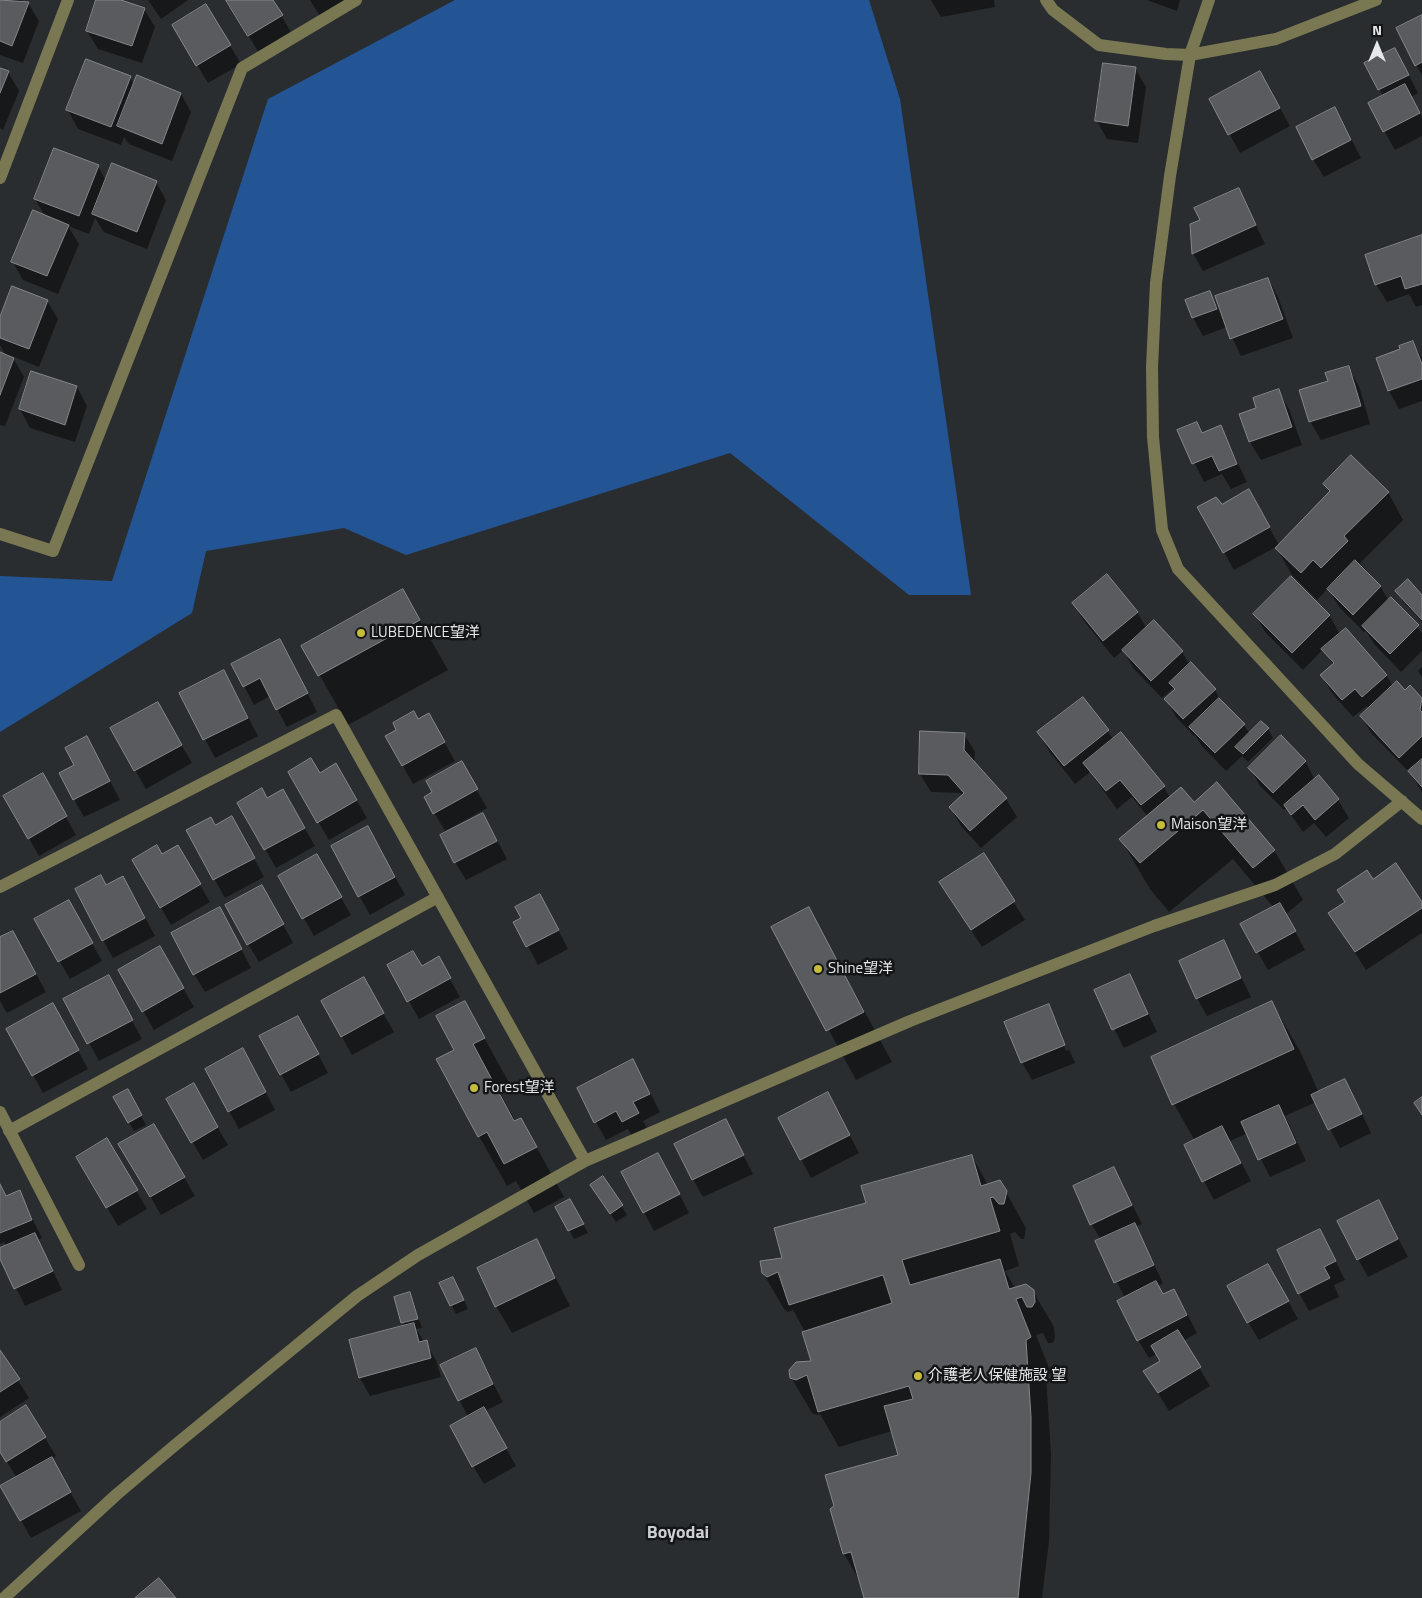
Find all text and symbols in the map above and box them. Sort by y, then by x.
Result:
text: N [1372,19,1382,40]
north arrow [1352,20,1402,70]
place label: LUBEDENCE望洋 [371,624,480,642]
marker: LUBEDENCE望洋 [355,627,367,639]
place label: Maison望洋 [1171,816,1247,834]
marker: Maison望洋 [1155,819,1167,831]
place label: Shine望洋 [828,960,893,978]
marker: Shine望洋 [812,963,824,975]
place label: Forest望洋 [484,1079,554,1097]
marker: Forest望洋 [468,1082,480,1094]
place label: 介護老人保健施設 望 [928,1367,1066,1385]
marker: 介護老人保健施設 望 [912,1370,924,1382]
district label: Boyodai [647,1523,709,1545]

